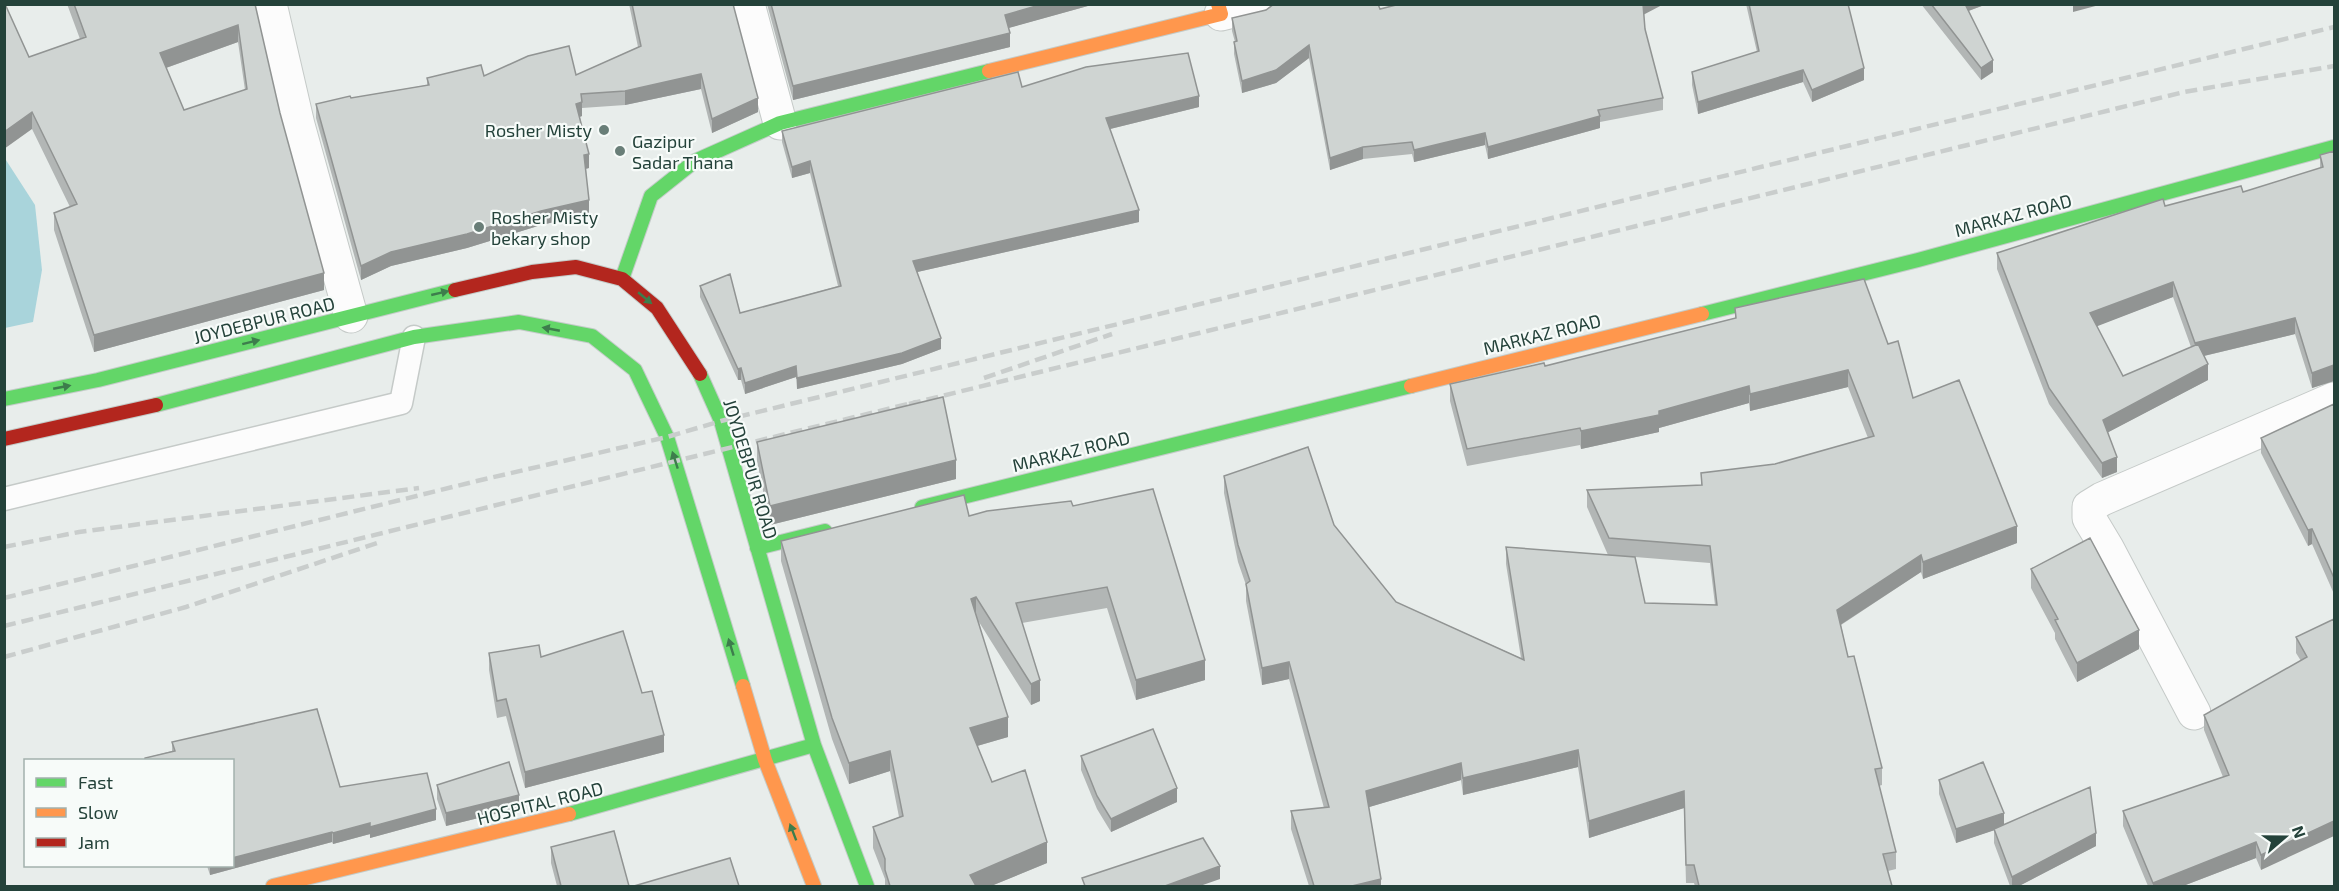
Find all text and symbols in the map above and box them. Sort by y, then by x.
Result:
place label: Rosher Misty [485,119,592,141]
marker: Rosher Misty [597,123,611,137]
place label: Gazipur Sadar Thana [632,130,734,173]
marker: Gazipur Sadar Thana [613,144,627,158]
street label: MARKAZ ROAD [1952,189,2074,241]
place label: Rosher Misty bekary shop [491,206,599,249]
marker: Rosher Misty bekary shop [472,220,486,234]
one-way arrow [431,288,449,298]
one-way arrow [637,291,652,304]
street label: JOYDEBPUR ROAD [191,292,337,348]
street label: MARKAZ ROAD [1481,309,1603,359]
one-way arrow [542,324,561,333]
one-way arrow [242,336,261,346]
one-way arrow [53,382,71,392]
street label: JOYDEBPUR ROAD [719,396,783,542]
street label: MARKAZ ROAD [1010,426,1132,476]
one-way arrow [670,451,679,469]
one-way arrow [726,638,735,656]
legend [24,759,234,867]
text: Fast [78,771,113,793]
street label: HOSPITAL ROAD [475,777,605,829]
text: Slow [78,801,119,823]
north arrow [2255,807,2315,867]
one-way arrow [788,823,797,841]
text: N [2289,823,2310,840]
text: Jam [78,831,110,853]

